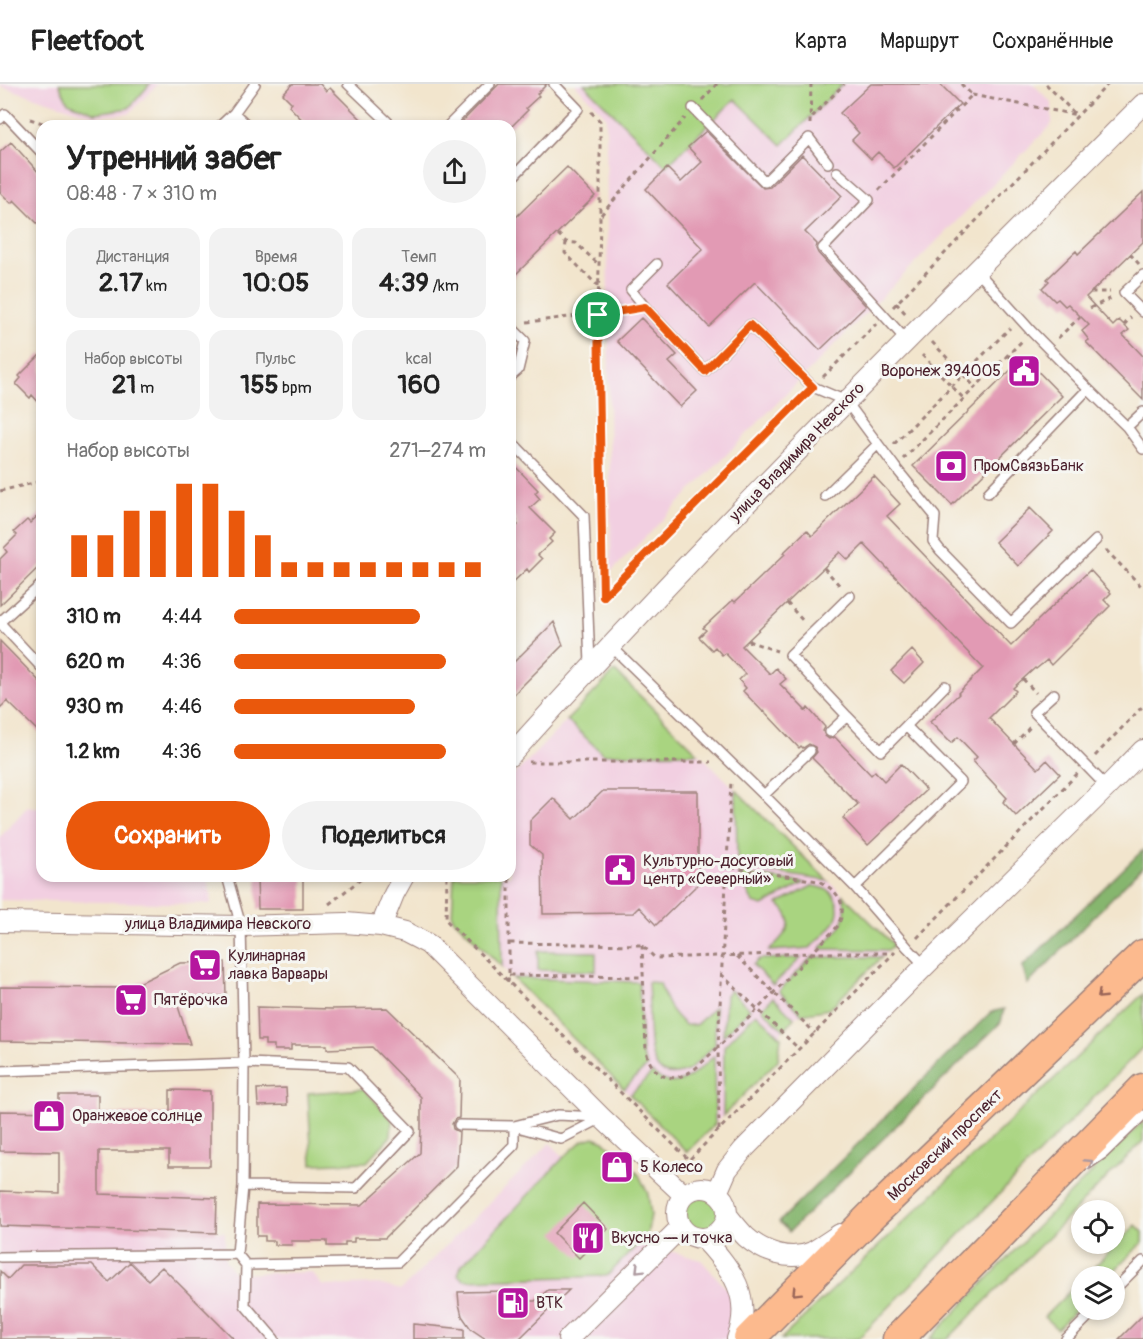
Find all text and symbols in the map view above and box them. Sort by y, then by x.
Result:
text: Fleetfoot [30,24,143,59]
text: Карта [795,28,847,55]
text: Маршрут [880,28,959,55]
text: Сохранённые [992,28,1113,55]
text: Утренний забег [66,138,282,179]
button: share [423,140,486,203]
text: 08:48 · 7 × 310 m [66,181,217,206]
text: Дистанция [97,247,169,267]
text: Время [255,247,297,267]
text: Темп [401,247,437,267]
text: 2.17 [99,267,143,299]
text: 10:05 [243,267,309,299]
text: 4:39 [379,267,429,299]
text: km [143,276,167,296]
text: /km [429,276,459,296]
pin [572,289,623,340]
icon: arrive [581,298,614,331]
text: Набор высоты [83,349,183,369]
text: Пульс [256,349,296,369]
text: kcal [406,349,432,369]
public building icon: Воронеж 394005 [1006,353,1042,389]
place label: Воронеж 394005 [881,361,1001,381]
text: 21 [112,369,137,401]
text: 155 [240,369,279,401]
text: 160 [397,369,441,401]
text: m [137,378,154,398]
text: bpm [279,378,312,398]
street label: улица Владимира Невского [725,378,869,527]
text: Набор высоты [66,438,190,463]
text: 271–274 m [389,438,486,463]
bank icon: ПромСвязьБанк [933,448,969,484]
place label: ПромСвязьБанк [974,456,1084,476]
text: 310 m [66,604,121,629]
text: 4:44 [162,604,202,629]
text: 620 m [66,649,125,674]
text: 4:36 [162,649,202,674]
text: 930 m [66,694,123,719]
text: 4:46 [162,694,202,719]
text: 1.2 km [66,739,120,764]
text: 4:36 [162,739,202,764]
button: Сохранить [66,801,270,870]
button: Поделиться [282,801,486,870]
place label: Культурно-досуговый центр «Северный» [643,851,794,889]
public building icon: Культурно-досуговый центр «Северный» [602,852,638,888]
street label: улица Владимира Невского [124,914,311,934]
place label: Кулинарная лавка Варвары [228,946,328,984]
supermarket icon: Кулинарная лавка Варвары [187,947,223,983]
supermarket icon: Пятёрочка [113,982,149,1018]
one-way arrow [1097,988,1107,999]
place label: Пятёрочка [154,990,228,1010]
street label: Московский проспект [883,1085,1007,1205]
shop icon: Оранжевое солнце [31,1098,67,1134]
place label: Оранжевое солнце [72,1106,202,1126]
shop icon: 5 Колесо [599,1149,635,1185]
place label: 5 Колесо [640,1157,703,1177]
one-way arrow [1083,1158,1093,1170]
map controls [1071,1200,1125,1320]
button: locate [1071,1200,1125,1254]
restaurant icon: Вкусно — и точка [570,1220,606,1256]
place label: Вкусно — и точка [611,1228,733,1248]
one-way arrow [635,1262,645,1273]
button: layers [1071,1266,1125,1320]
fuel station icon: ВТК [495,1285,531,1321]
one-way arrow [792,1285,803,1296]
place label: ВТК [536,1293,563,1313]

